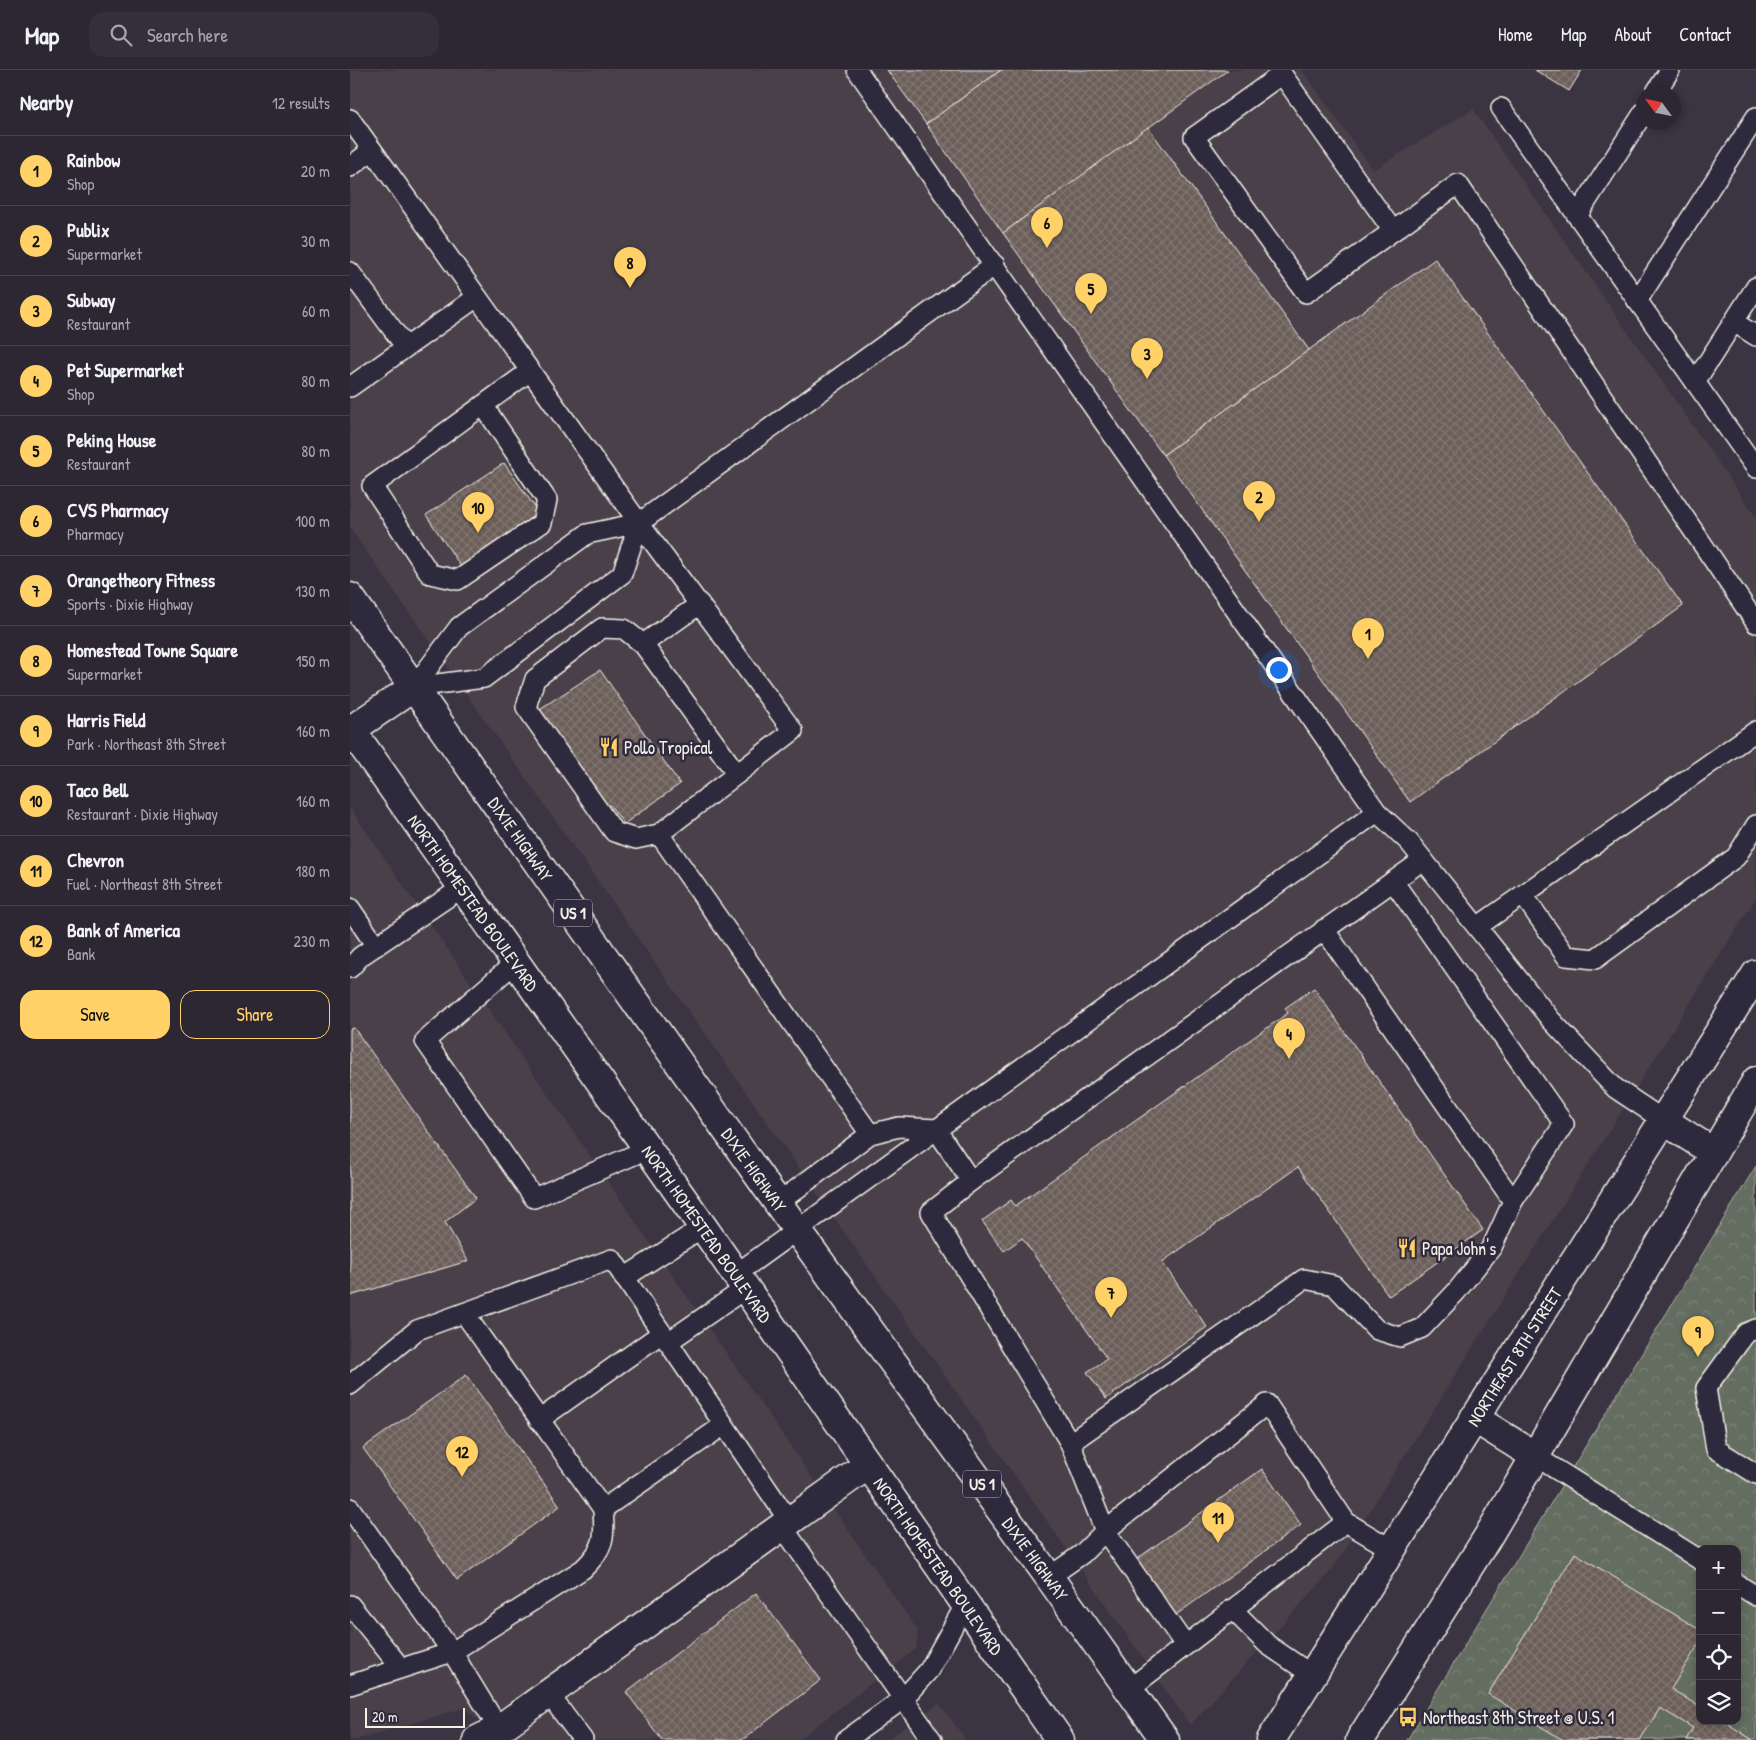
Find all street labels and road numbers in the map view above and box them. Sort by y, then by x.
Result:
street label: DIXIE HIGHWAY [482,792,559,886]
street label: NORTH HOMESTEAD BOULEVARD [402,809,545,997]
road number: US 1 [554,900,592,926]
street label: DIXIE HIGHWAY [716,1123,793,1217]
street label: NORTH HOMESTEAD BOULEVARD [636,1140,778,1328]
street label: NORTHEAST 8TH STREET [1460,1282,1568,1431]
road number: US 1 [963,1470,1001,1498]
street label: NORTH HOMESTEAD BOULEVARD [868,1472,1010,1660]
street label: DIXIE HIGHWAY [997,1512,1074,1605]

